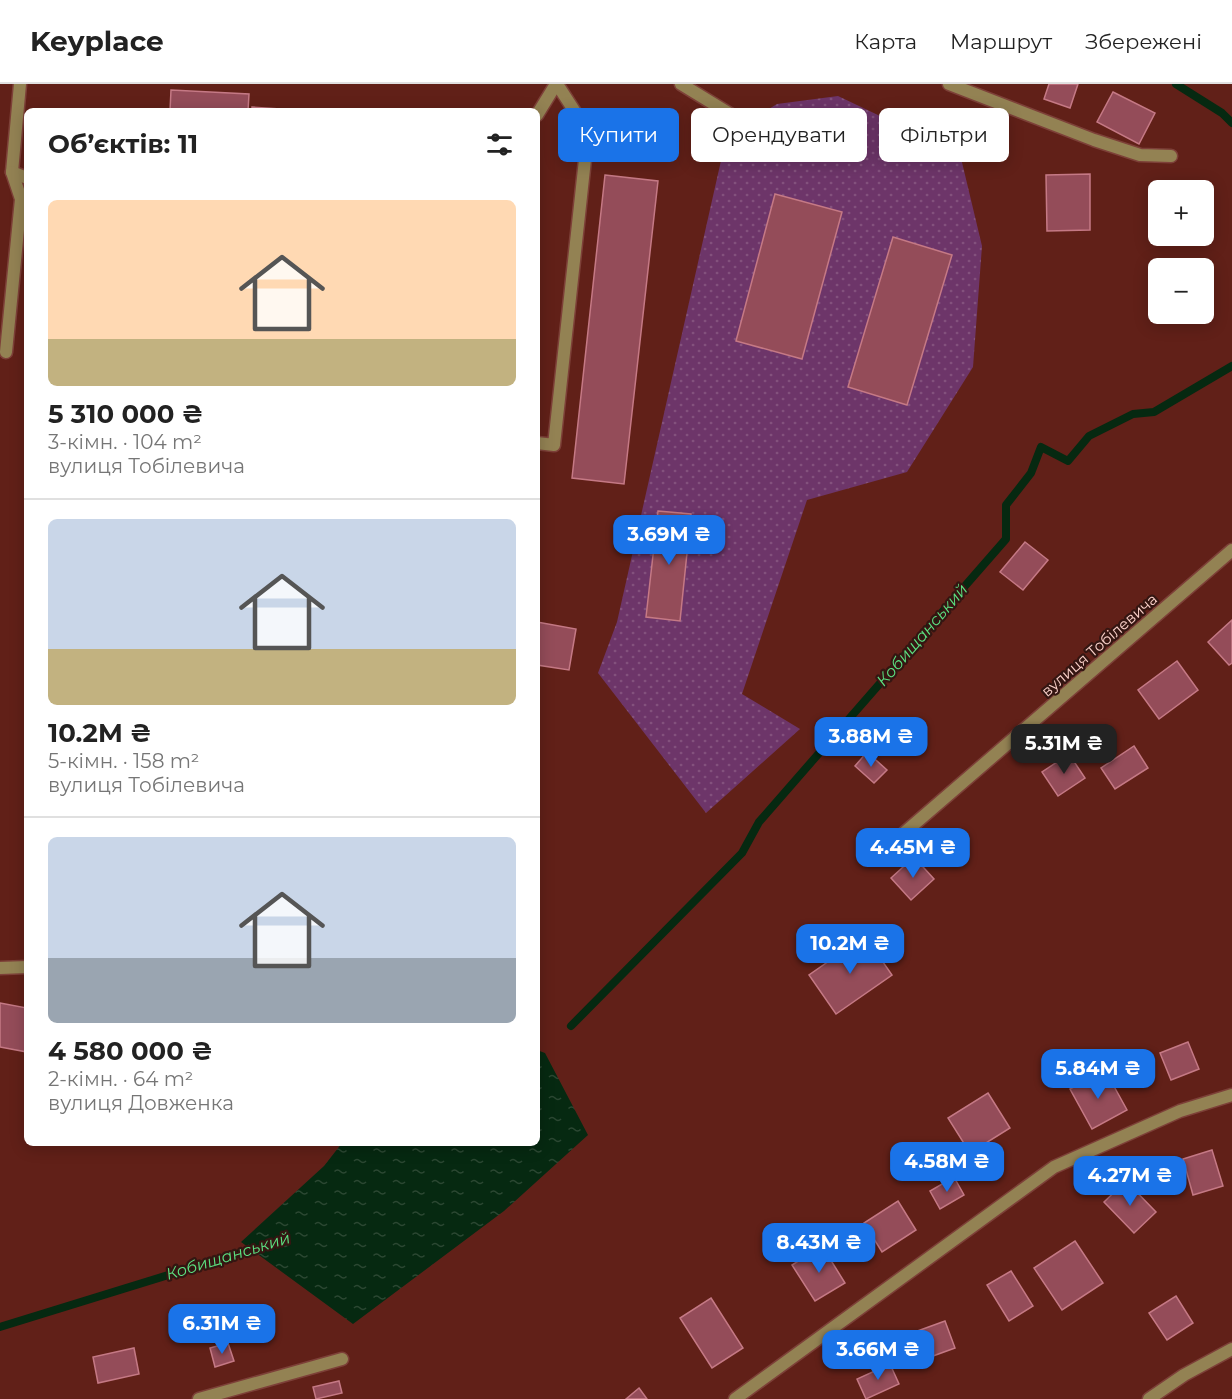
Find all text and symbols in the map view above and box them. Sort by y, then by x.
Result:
text: Keyplace [30,24,164,58]
text: Карта [854,29,917,54]
text: Маршрут [950,29,1052,54]
text: Збережені [1085,29,1202,54]
chip: Купити [558,108,679,162]
chip: Орендувати [691,108,867,162]
chip: Фільтри [879,108,1009,162]
text: Об’єктів: 11 [48,128,198,160]
icon: filters [483,128,516,161]
map controls [1148,180,1214,324]
button: + [1148,180,1214,246]
icon: home [228,239,336,347]
button: − [1148,258,1214,324]
text: 5 310 000 ₴ [48,398,203,430]
text: 3-кімн. · 104 m² [48,430,202,454]
text: вулиця Тобілевича [48,454,245,478]
pin: 3.69M ₴ [614,515,724,566]
text: 3.69M ₴ [627,522,711,546]
icon: home [228,558,336,666]
water label: Кобищанський [873,580,971,690]
street label: вулиця Тобілевича [1037,589,1161,701]
text: 10.2M ₴ [48,717,152,749]
pin: 3.88M ₴ [816,717,926,768]
text: 3.88M ₴ [829,724,913,748]
pin: 5.31M ₴ [1009,724,1119,775]
text: 5.31M ₴ [1025,731,1103,755]
text: 5-кімн. · 158 m² [48,749,199,773]
text: вулиця Тобілевича [48,773,245,797]
pin: 4.45M ₴ [858,828,968,879]
text: 4.45M ₴ [870,835,956,859]
icon: home [228,876,336,984]
pin: 10.2M ₴ [795,924,905,975]
text: 10.2M ₴ [810,931,890,955]
text: 4 580 000 ₴ [48,1035,213,1067]
pin: 5.84M ₴ [1043,1049,1153,1100]
text: 5.84M ₴ [1055,1056,1141,1080]
text: 2-кімн. · 64 m² [48,1067,193,1091]
text: вулиця Довженка [48,1091,234,1115]
pin: 4.58M ₴ [892,1142,1002,1193]
text: 4.58M ₴ [904,1149,990,1173]
pin: 4.27M ₴ [1075,1156,1185,1207]
text: 4.27M ₴ [1087,1163,1173,1187]
pin: 8.43M ₴ [764,1223,874,1274]
water label: Кобищанський [164,1228,292,1284]
text: 8.43M ₴ [776,1230,862,1254]
pin: 6.31M ₴ [167,1304,277,1355]
text: 6.31M ₴ [182,1311,262,1335]
pin: 3.66M ₴ [823,1330,933,1381]
text: 3.66M ₴ [836,1337,920,1361]

